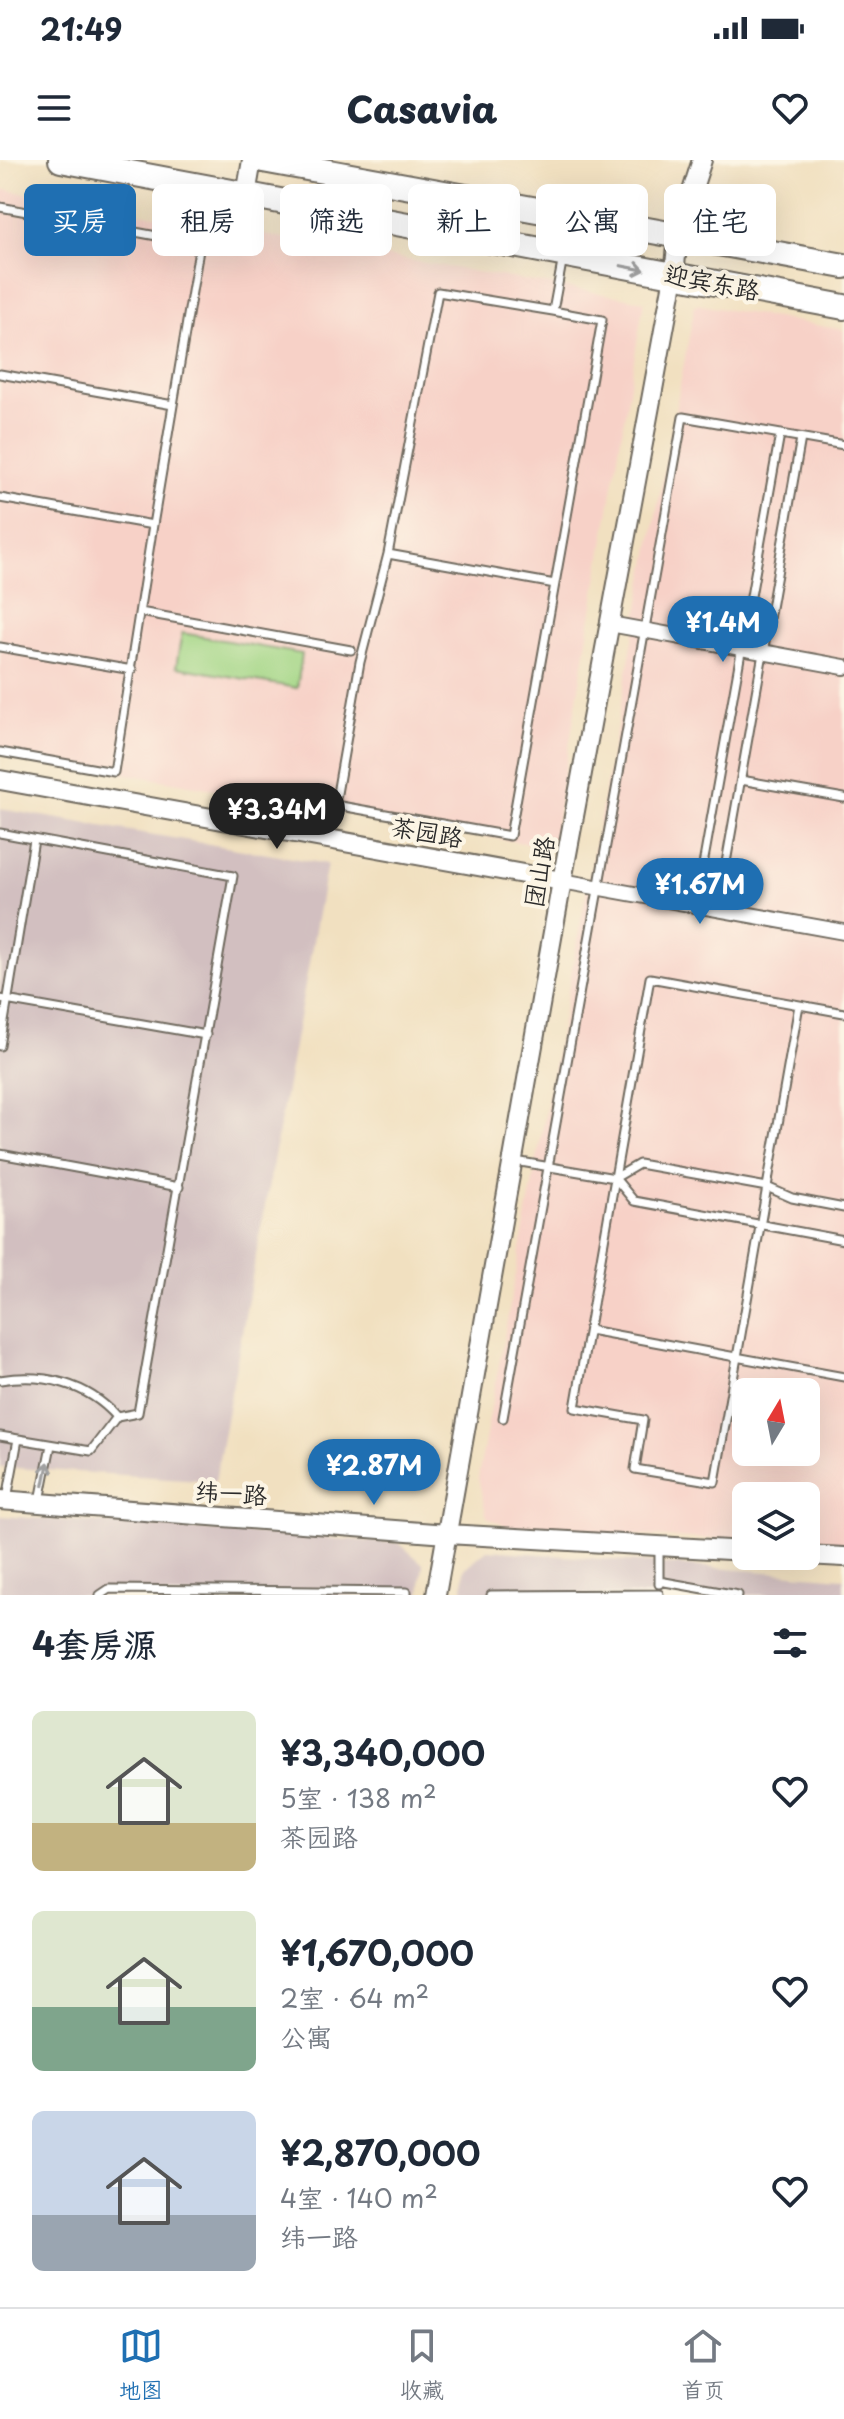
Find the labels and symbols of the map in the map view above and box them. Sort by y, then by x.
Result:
street label: 迎宾东路 [662,254,763,308]
one-way arrow [620,261,645,276]
pin: ¥1.4M [667,596,779,664]
pin: ¥3.34M [212,783,342,851]
street label: 茶园路 [389,807,466,855]
street label: 团山路 [514,833,562,910]
pin: ¥1.67M [635,858,765,926]
north arrow [732,1378,820,1466]
pin: ¥2.87M [309,1439,439,1507]
one-way arrow [39,1462,54,1487]
street label: 纬一路 [194,1472,268,1512]

